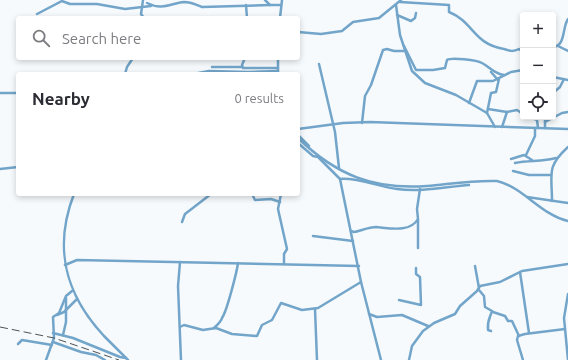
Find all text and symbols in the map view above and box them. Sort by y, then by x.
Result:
map controls [520,12,556,120]
button: + [520,12,556,48]
search box [16,16,300,60]
icon: search [30,27,52,49]
text: Search here [62,30,141,47]
button: − [520,48,556,84]
button: locate [520,84,556,120]
text: Nearby [32,89,90,108]
text: 0 results [234,91,284,105]

